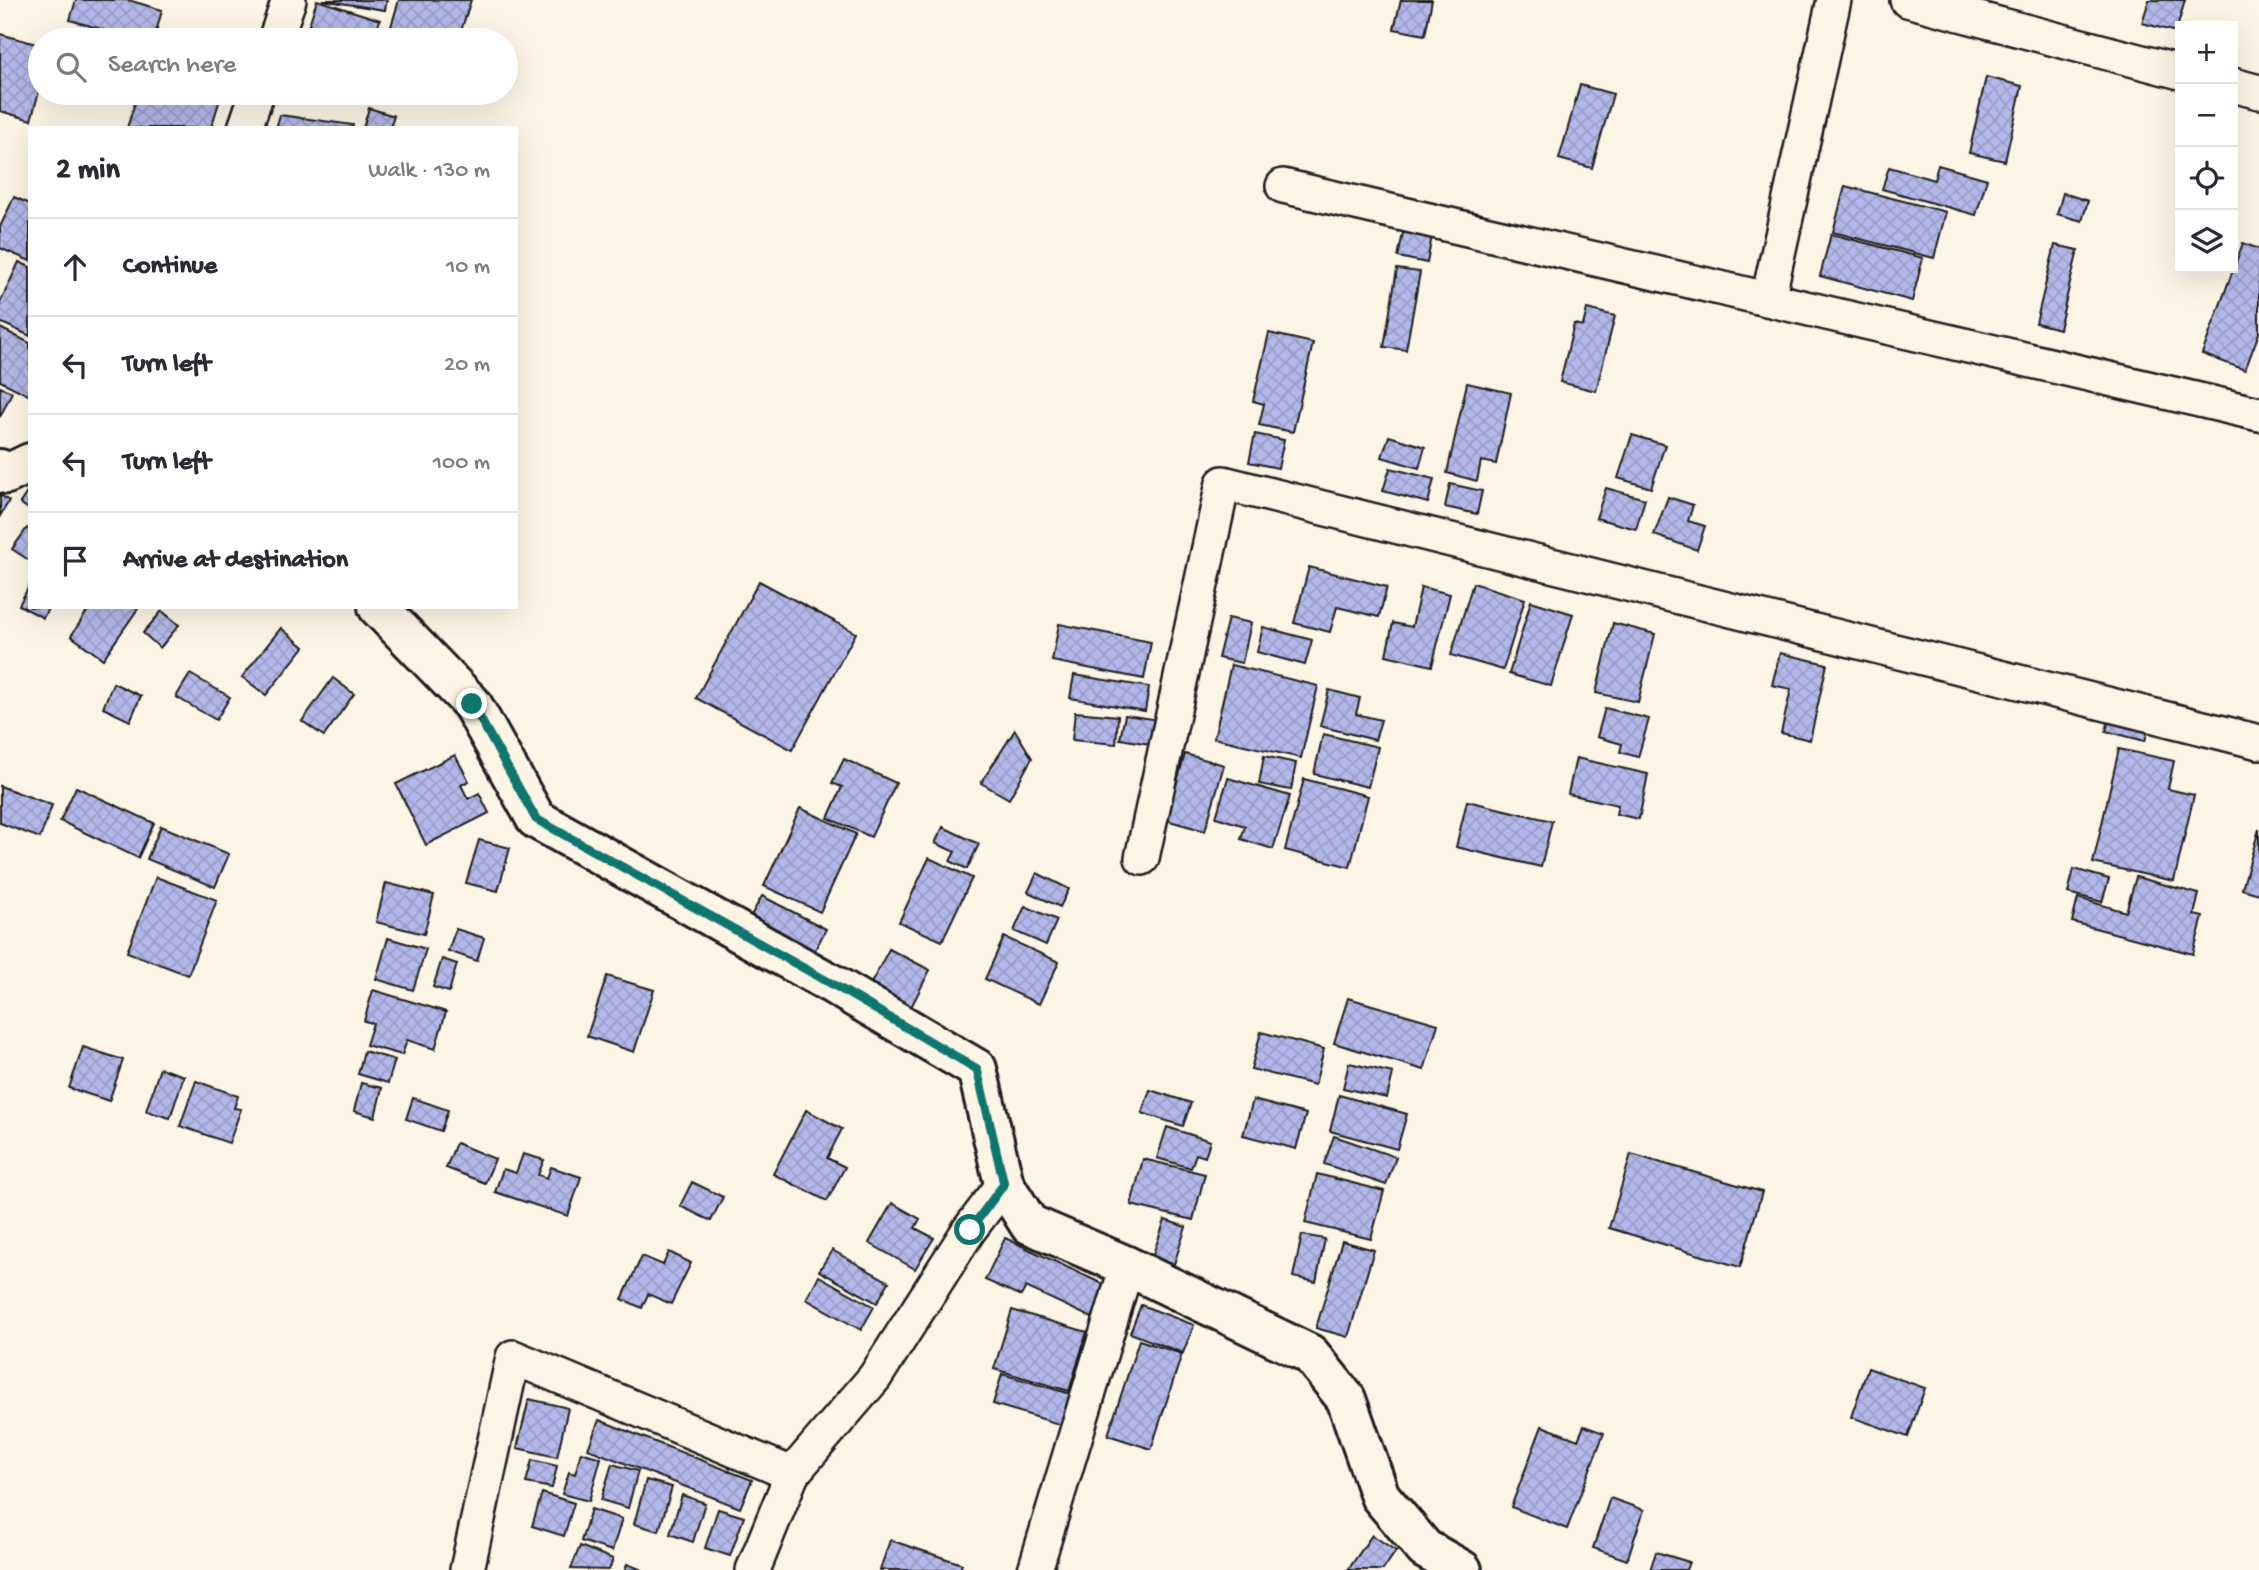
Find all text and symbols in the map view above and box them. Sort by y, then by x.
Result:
map controls [2175,21,2238,273]
button: + [2175,21,2238,84]
search box [28,28,518,105]
icon: search [52,48,90,86]
text: Search here [108,51,236,82]
button: − [2175,84,2238,147]
button: locate [2175,147,2238,210]
text: 2 min [56,154,120,189]
text: Walk · 130 m [368,158,490,185]
button: layers [2175,210,2238,273]
icon: ahead [56,248,94,286]
text: Continue [123,252,217,283]
text: 10 m [446,254,490,281]
icon: left [56,346,94,384]
text: Turn left [123,350,211,381]
text: 20 m [444,352,490,379]
icon: left [56,444,94,482]
text: Turn left [123,448,211,479]
text: 100 m [433,450,490,477]
icon: arrive [56,542,94,580]
text: Arrive at destination [123,546,348,577]
route end [456,688,487,719]
route start [954,1214,985,1245]

